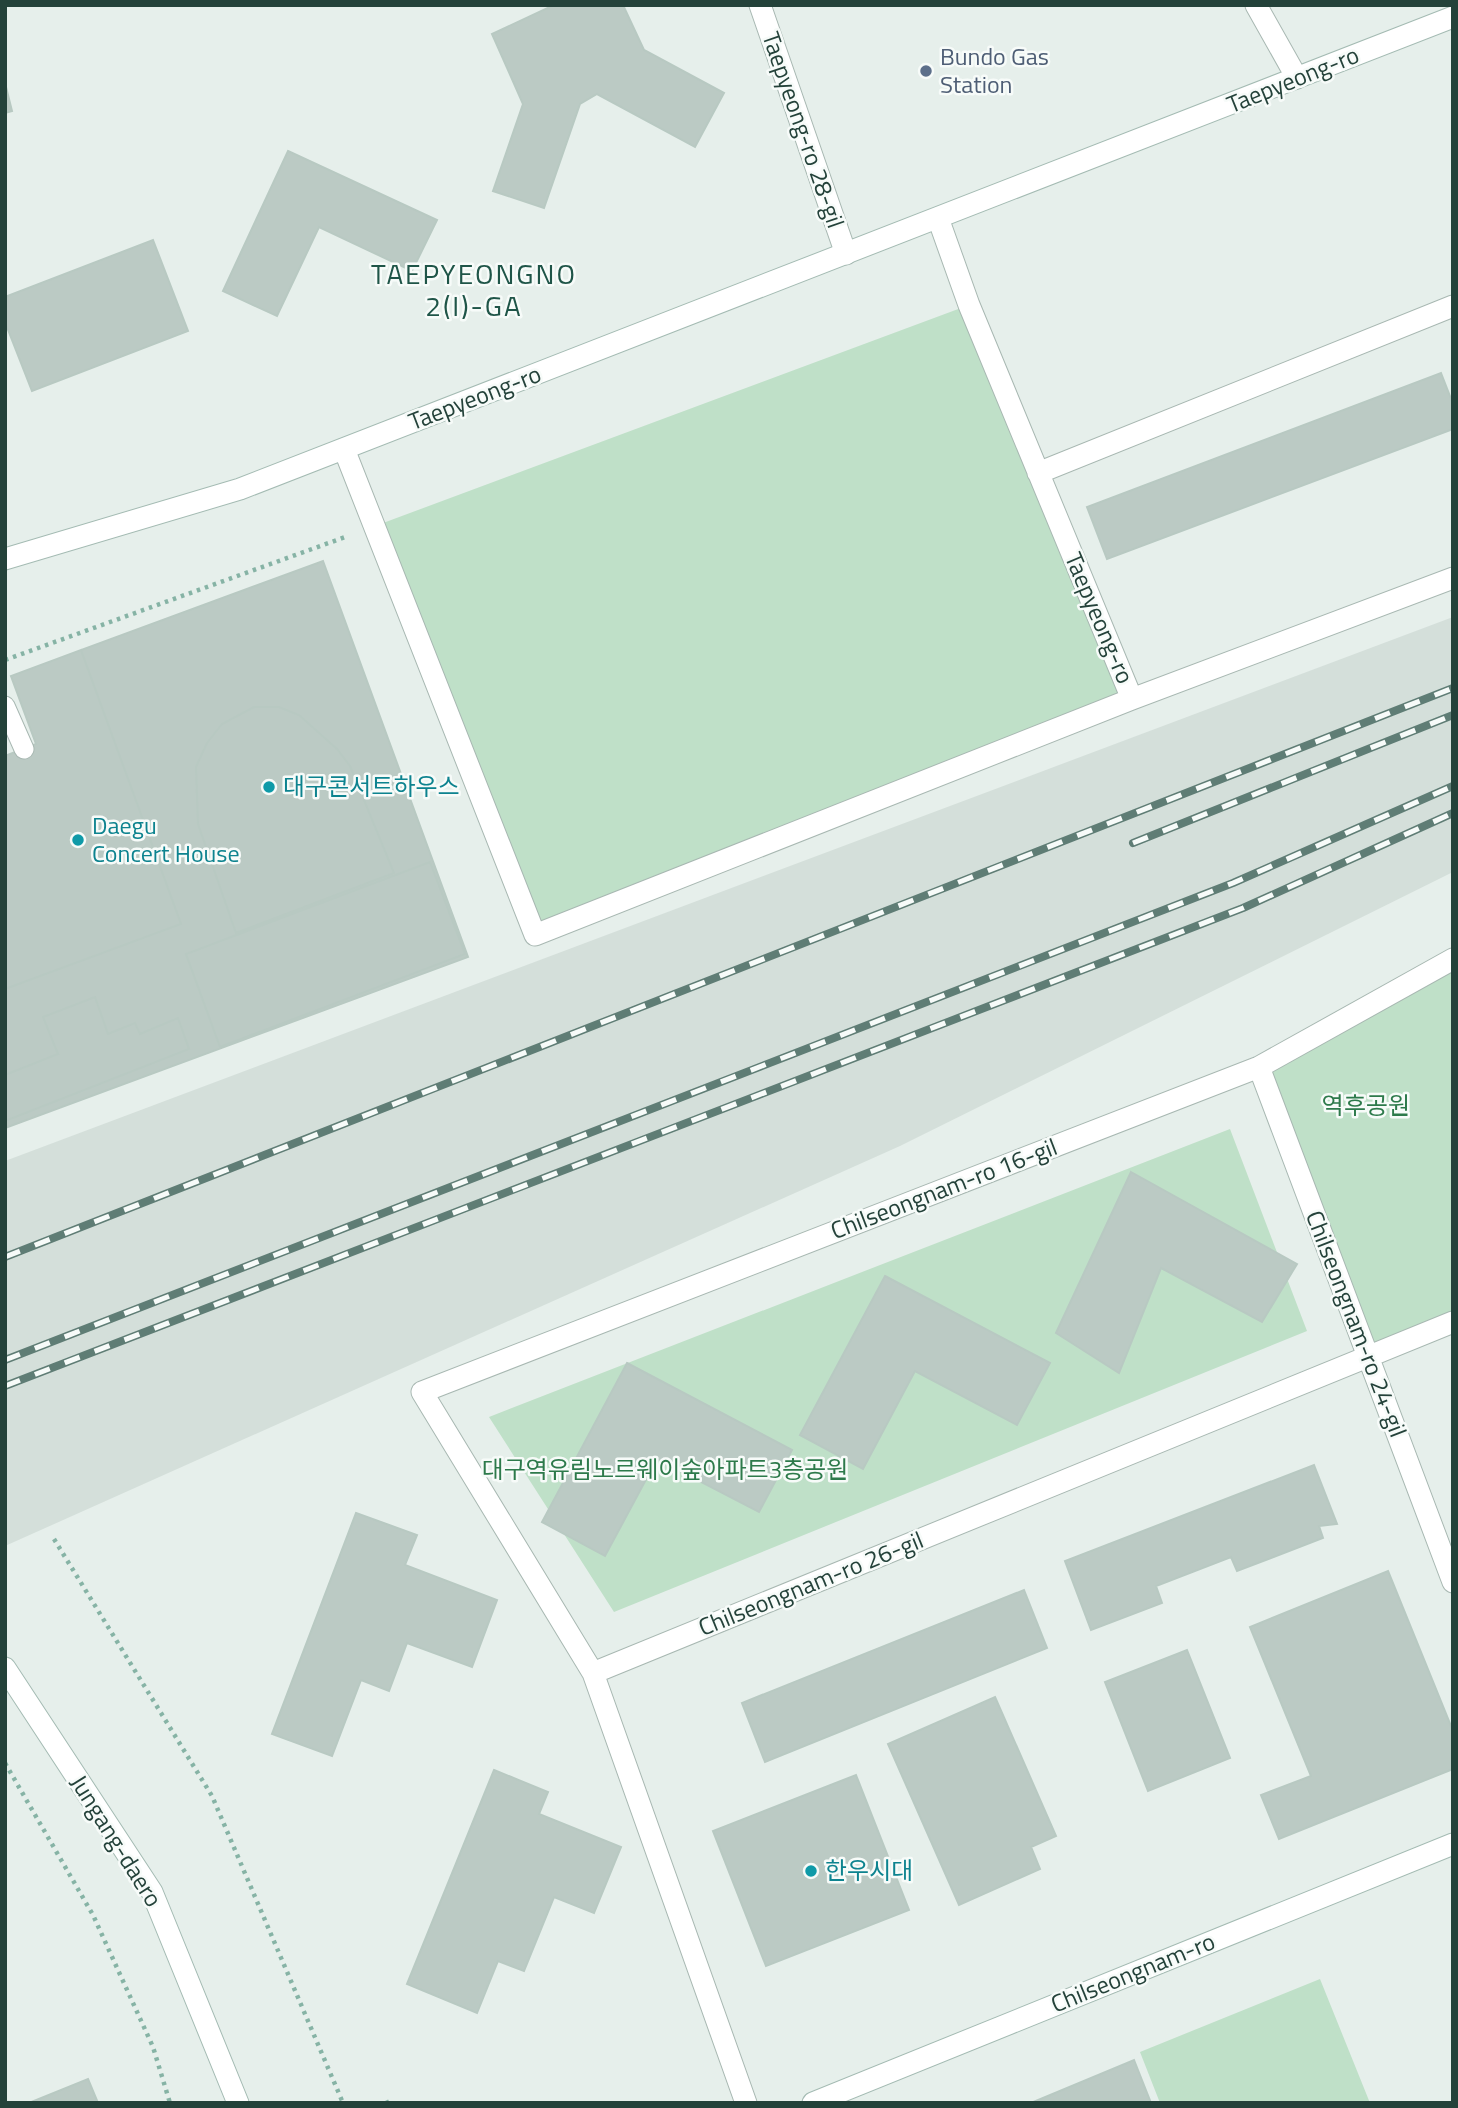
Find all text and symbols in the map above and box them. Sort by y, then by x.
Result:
street label: Taepyeong-ro 28-gil [754,27,854,233]
street label: Taepyeong-ro [1221,36,1364,122]
place label: Bundo Gas Station [940,38,1049,102]
marker: Bundo Gas Station [918,63,934,79]
district label: TAEPYEONGNO 2(I)-GA [371,252,577,327]
street label: Taepyeong-ro [403,355,546,439]
street label: Taepyeong-ro [1056,546,1144,689]
place label: 대구콘서트하우스 [283,768,460,804]
marker: 대구콘서트하우스 [261,779,277,795]
place label: Daegu Concert House [92,807,240,871]
marker: Daegu Concert House [70,832,86,848]
park label: 역후공원 [1322,1087,1410,1123]
street label: Chilseongnam-ro 16-gil [825,1128,1062,1248]
street label: Chilseongnam-ro 24-gil [1297,1205,1417,1442]
park label: 대구역유림노르웨이숲아파트3층공원 [482,1451,848,1487]
street label: Chilseongnam-ro 26-gil [693,1521,929,1645]
street label: Jungang-daero [62,1767,172,1914]
place label: 한우시대 [825,1852,913,1888]
marker: 한우시대 [803,1863,819,1879]
street label: Chilseongnam-ro [1045,1923,1220,2021]

